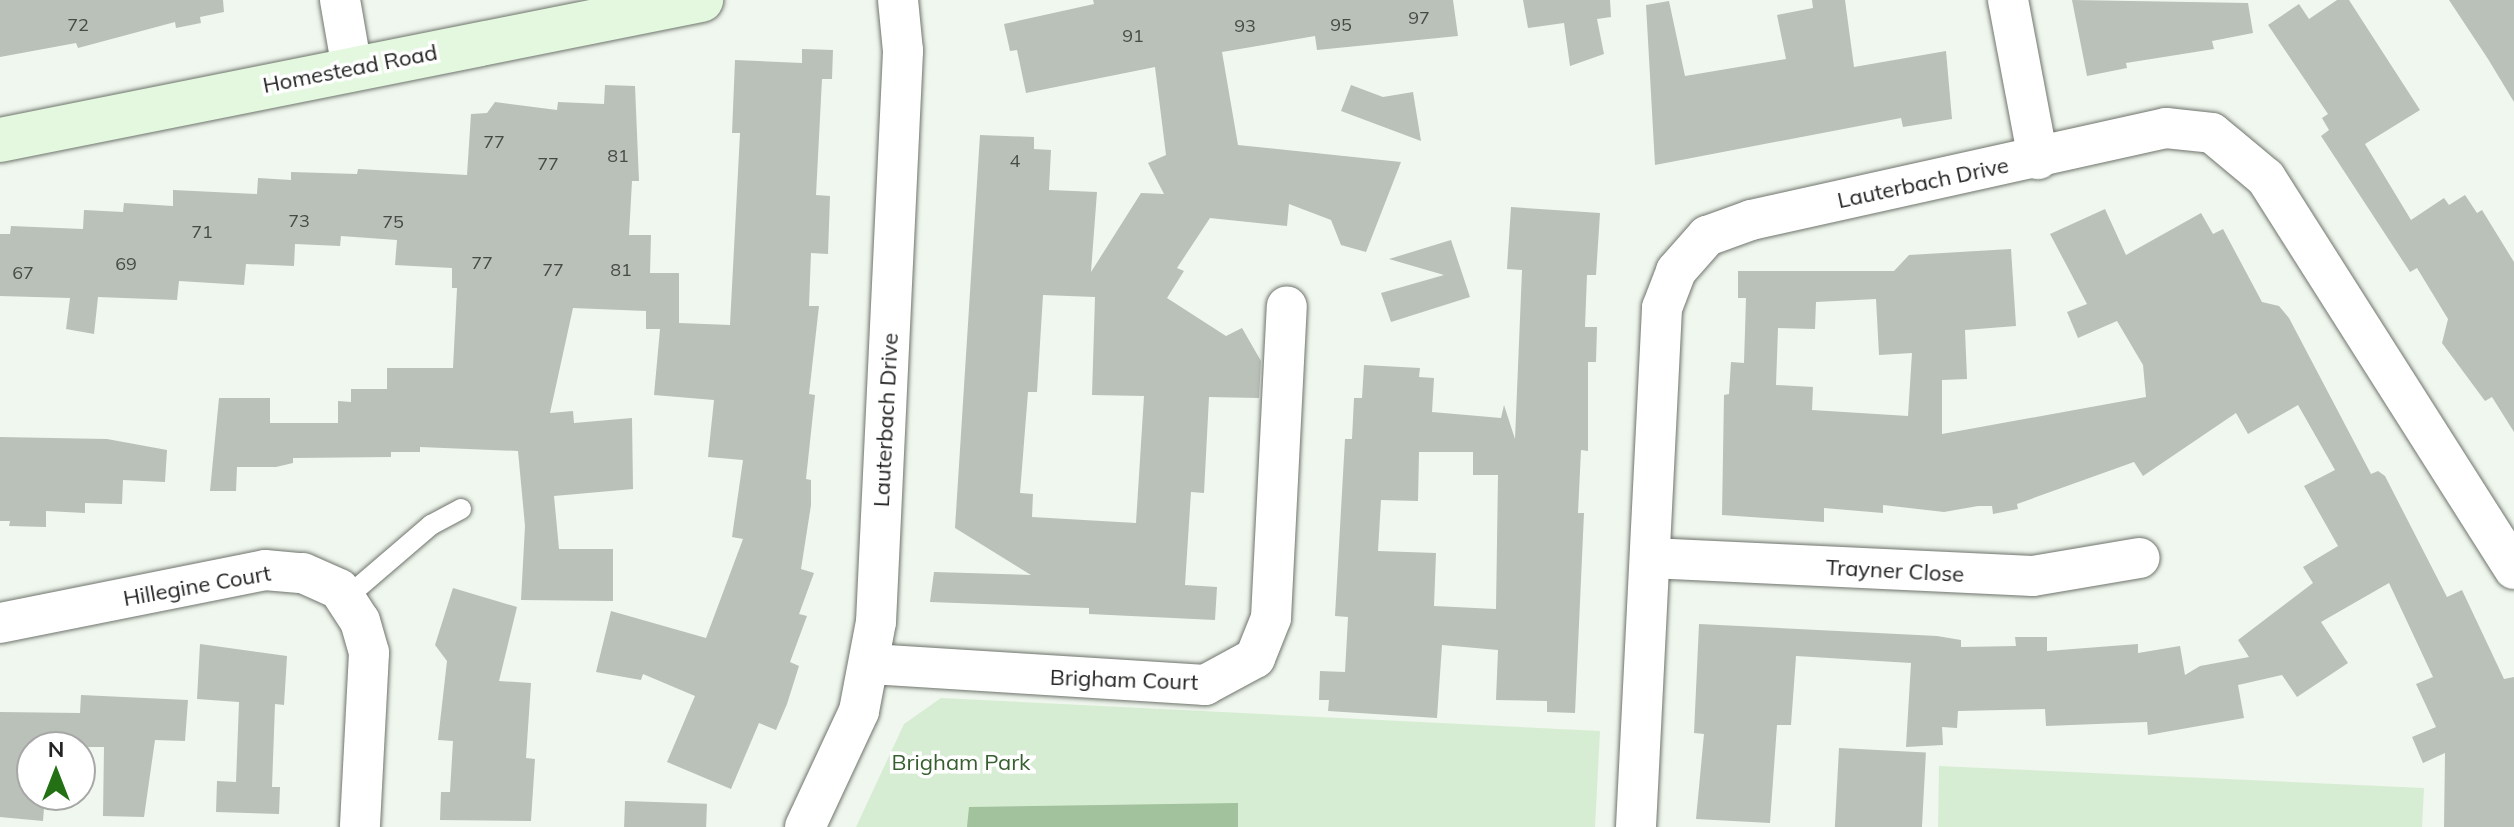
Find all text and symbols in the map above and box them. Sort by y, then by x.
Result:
house number: 97 [1408,7,1430,29]
house number: 72 [67,14,89,36]
house number: 95 [1330,14,1352,36]
house number: 93 [1234,15,1256,37]
house number: 91 [1122,25,1144,47]
street label: Homestead Road [261,39,439,99]
house number: 77 [483,131,505,153]
house number: 81 [607,145,629,167]
house number: 4 [1010,150,1020,172]
street label: Lauterbach Drive [1835,152,2011,214]
house number: 77 [537,153,559,175]
house number: 73 [288,210,310,232]
house number: 75 [382,211,404,233]
house number: 71 [191,221,213,243]
house number: 77 [471,252,493,274]
house number: 69 [115,253,137,275]
house number: 77 [542,259,564,281]
house number: 81 [610,259,632,281]
house number: 67 [12,262,34,284]
street label: Lauterbach Drive [868,332,904,508]
street label: Trayner Close [1825,554,1965,588]
street label: Hillegine Court [121,560,273,612]
street label: Brigham Court [1049,664,1199,696]
north arrow [16,731,96,811]
text: N [48,735,64,763]
park label: Brigham Park [892,750,1030,776]

